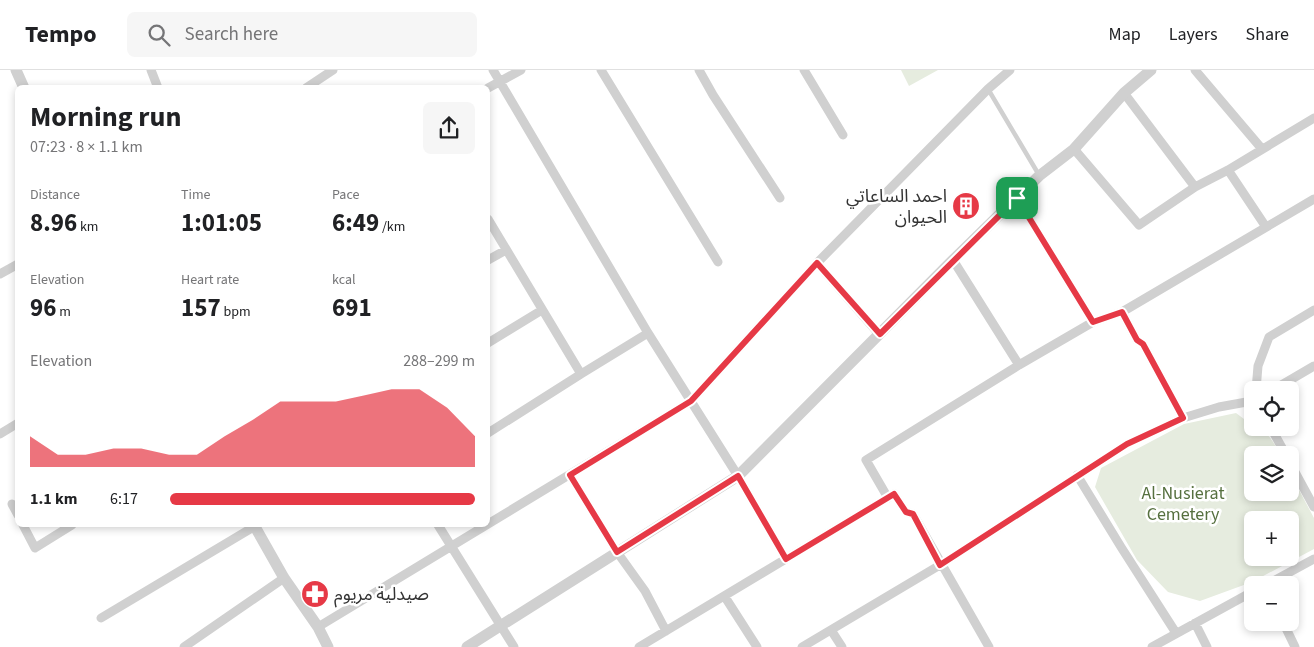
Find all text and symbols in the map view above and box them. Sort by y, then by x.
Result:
search box [127,12,477,57]
text: Tempo [25,17,97,52]
icon: search [145,21,173,49]
text: Search here [185,21,278,48]
text: Map [1109,22,1141,47]
text: Layers [1169,22,1218,47]
text: Share [1246,22,1289,47]
text: Morning run [30,97,181,137]
button: share [423,102,475,154]
text: 07:23 · 8 × 1.1 km [30,136,143,158]
pin [996,177,1038,219]
place label: احمد الساعاتي الحيوان [846,184,947,230]
icon: arrive [1003,184,1031,212]
text: Distance [30,185,80,205]
text: Time [181,185,211,205]
text: Pace [332,185,359,205]
building icon: احمد الساعاتي الحيوان [951,191,981,221]
text: 8.96 [30,205,77,241]
text: 1:01:05 [181,205,262,241]
text: 6:49 [332,205,379,241]
text: km [77,217,98,237]
text: /km [379,217,405,237]
text: Elevation [30,270,85,290]
text: Heart rate [181,270,239,290]
text: kcal [332,270,356,290]
text: 96 [30,290,56,326]
text: 157 [181,290,221,326]
text: 691 [332,290,372,326]
text: m [56,302,71,322]
text: bpm [221,302,251,322]
text: Elevation [30,350,92,372]
text: 288–299 m [403,350,475,372]
map controls [1244,381,1299,631]
button: locate [1244,381,1299,436]
button: layers [1244,446,1299,501]
park label: Al-Nusierat Cemetery [1141,481,1225,527]
text: 1.1 km [30,488,77,510]
text: 6:17 [110,488,138,510]
button: + [1244,511,1299,566]
button: − [1244,576,1299,631]
pharmacy icon: صيدلية مريوم [300,579,330,609]
place label: صيدلية مريوم [334,582,429,608]

